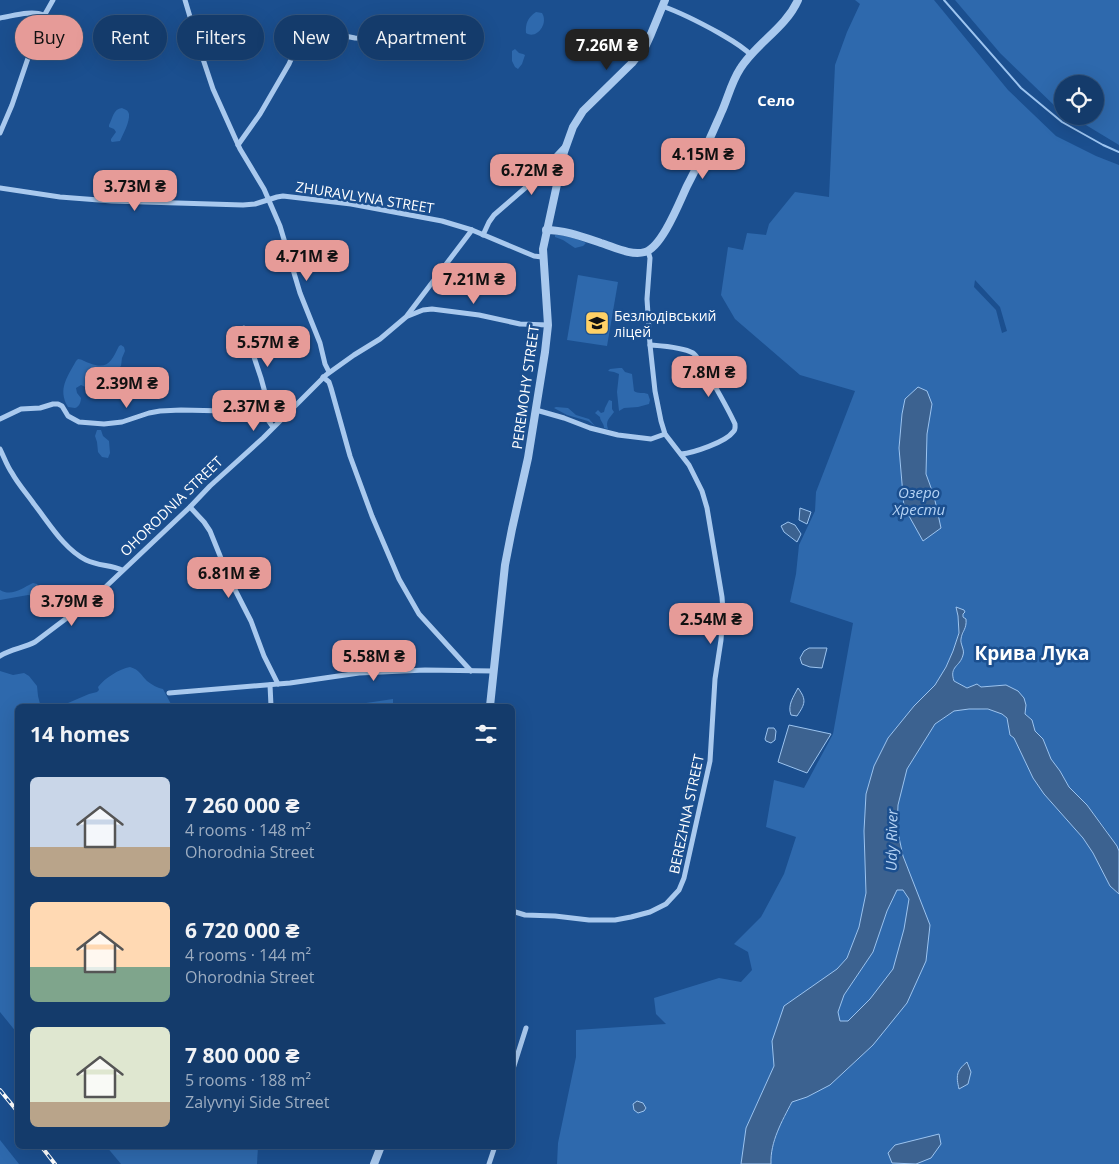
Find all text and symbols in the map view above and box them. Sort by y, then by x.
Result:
chip: Buy [15,15,83,60]
chip: Rent [93,15,167,60]
chip: Filters [177,15,264,60]
chip: New [274,15,348,60]
chip: Apartment [358,15,484,60]
pin: 7.26M ₴ [561,28,653,71]
text: 7.26M ₴ [576,34,638,56]
map controls [1054,75,1104,125]
button: locate [1054,75,1104,125]
district label: Село [757,90,795,110]
pin: 4.15M ₴ [657,138,749,180]
text: 4.15M ₴ [672,143,734,165]
pin: 6.72M ₴ [486,154,578,196]
text: 6.72M ₴ [501,159,563,181]
pin: 3.73M ₴ [89,170,181,212]
text: 3.73M ₴ [104,175,166,197]
street label: ZHURAVLYNA STREET [294,177,436,217]
pin: 4.71M ₴ [261,240,353,282]
text: 4.71M ₴ [276,245,338,267]
pin: 7.21M ₴ [428,262,520,305]
text: 7.21M ₴ [443,268,505,290]
place label: Безлюдівський ліцей [614,306,716,341]
school or university icon: Безлюдівський ліцей [584,310,610,336]
street label: PEREMOHY STREET [507,323,543,450]
pin: 5.57M ₴ [222,326,314,368]
text: 5.57M ₴ [237,331,299,353]
pin: 7.8M ₴ [668,356,750,398]
text: 7.8M ₴ [683,361,735,383]
pin: 2.39M ₴ [81,366,173,409]
text: 2.39M ₴ [96,372,158,394]
pin: 2.37M ₴ [208,390,300,432]
text: 2.37M ₴ [223,395,285,417]
street label: OHORODNIA STREET [115,452,227,560]
water label: Озеро Хрести [892,482,946,519]
pin: 6.81M ₴ [183,556,275,599]
text: 6.81M ₴ [198,562,260,584]
pin: 3.79M ₴ [26,584,118,627]
text: 3.79M ₴ [41,590,103,612]
pin: 2.54M ₴ [665,602,757,645]
text: 2.54M ₴ [680,608,742,630]
pin: 5.58M ₴ [328,640,420,682]
district label: Крива Лука [974,640,1090,666]
text: 5.58M ₴ [343,645,405,667]
text: 14 homes [30,720,130,748]
icon: filters [472,720,500,748]
street label: BEREZHNA STREET [664,752,708,876]
text: 7 260 000 ₴ [185,791,299,819]
icon: home [70,797,130,857]
water label: Udy River [880,808,902,871]
text: 4 rooms · 148 m² [185,819,311,841]
text: Ohorodnia Street [185,841,314,863]
text: 6 720 000 ₴ [185,916,299,944]
icon: home [70,922,130,982]
text: 4 rooms · 144 m² [185,944,311,966]
text: Ohorodnia Street [185,966,314,988]
text: 7 800 000 ₴ [185,1041,299,1069]
icon: home [70,1047,130,1107]
text: 5 rooms · 188 m² [185,1069,311,1091]
text: Zalyvnyi Side Street [185,1091,330,1113]

